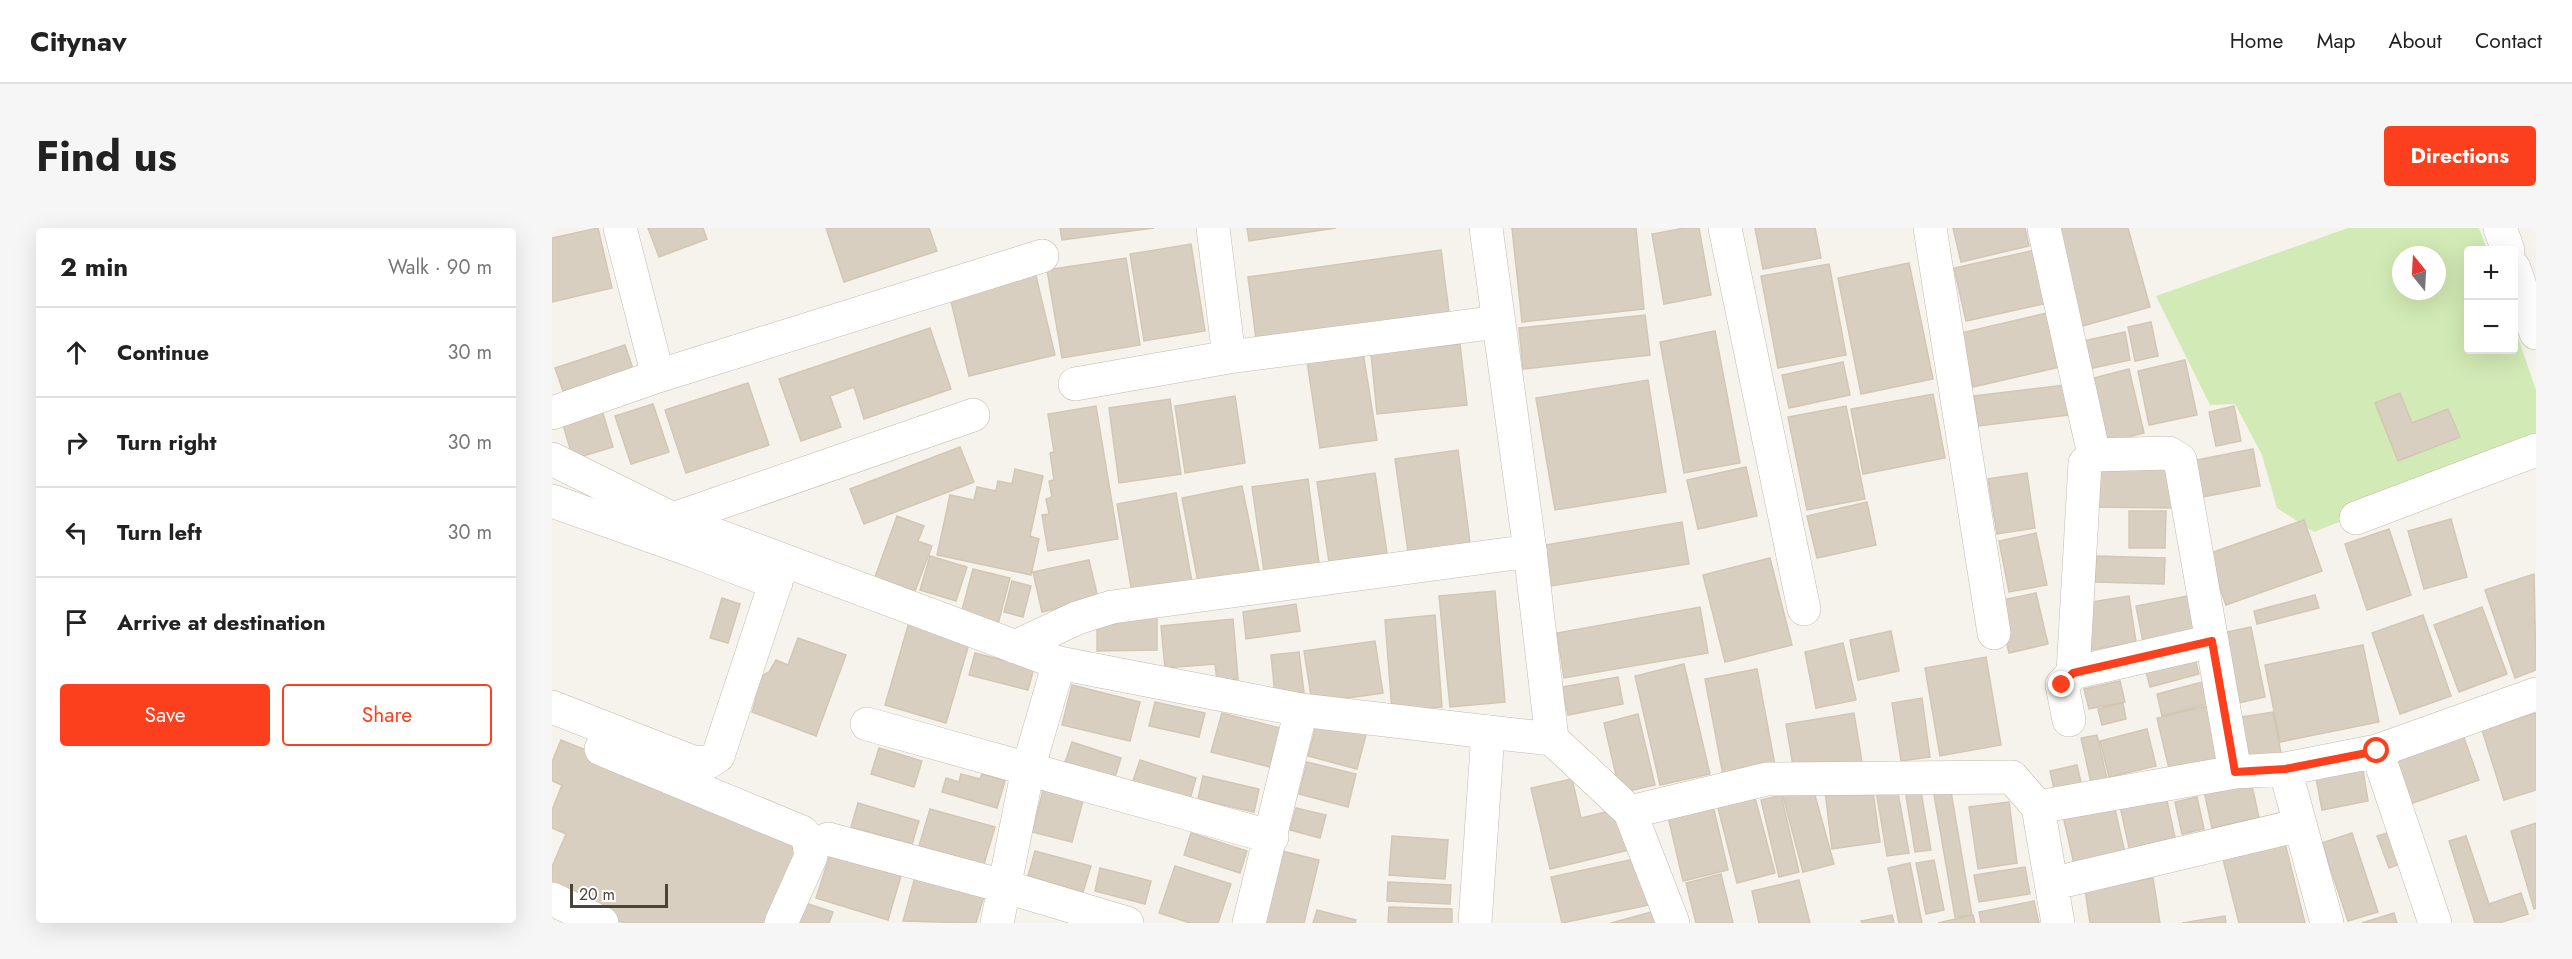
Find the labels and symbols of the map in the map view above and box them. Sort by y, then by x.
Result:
north arrow [2392,246,2446,300]
route end [2048,671,2074,697]
route start [2363,737,2389,763]
scale bar [570,881,668,908]

